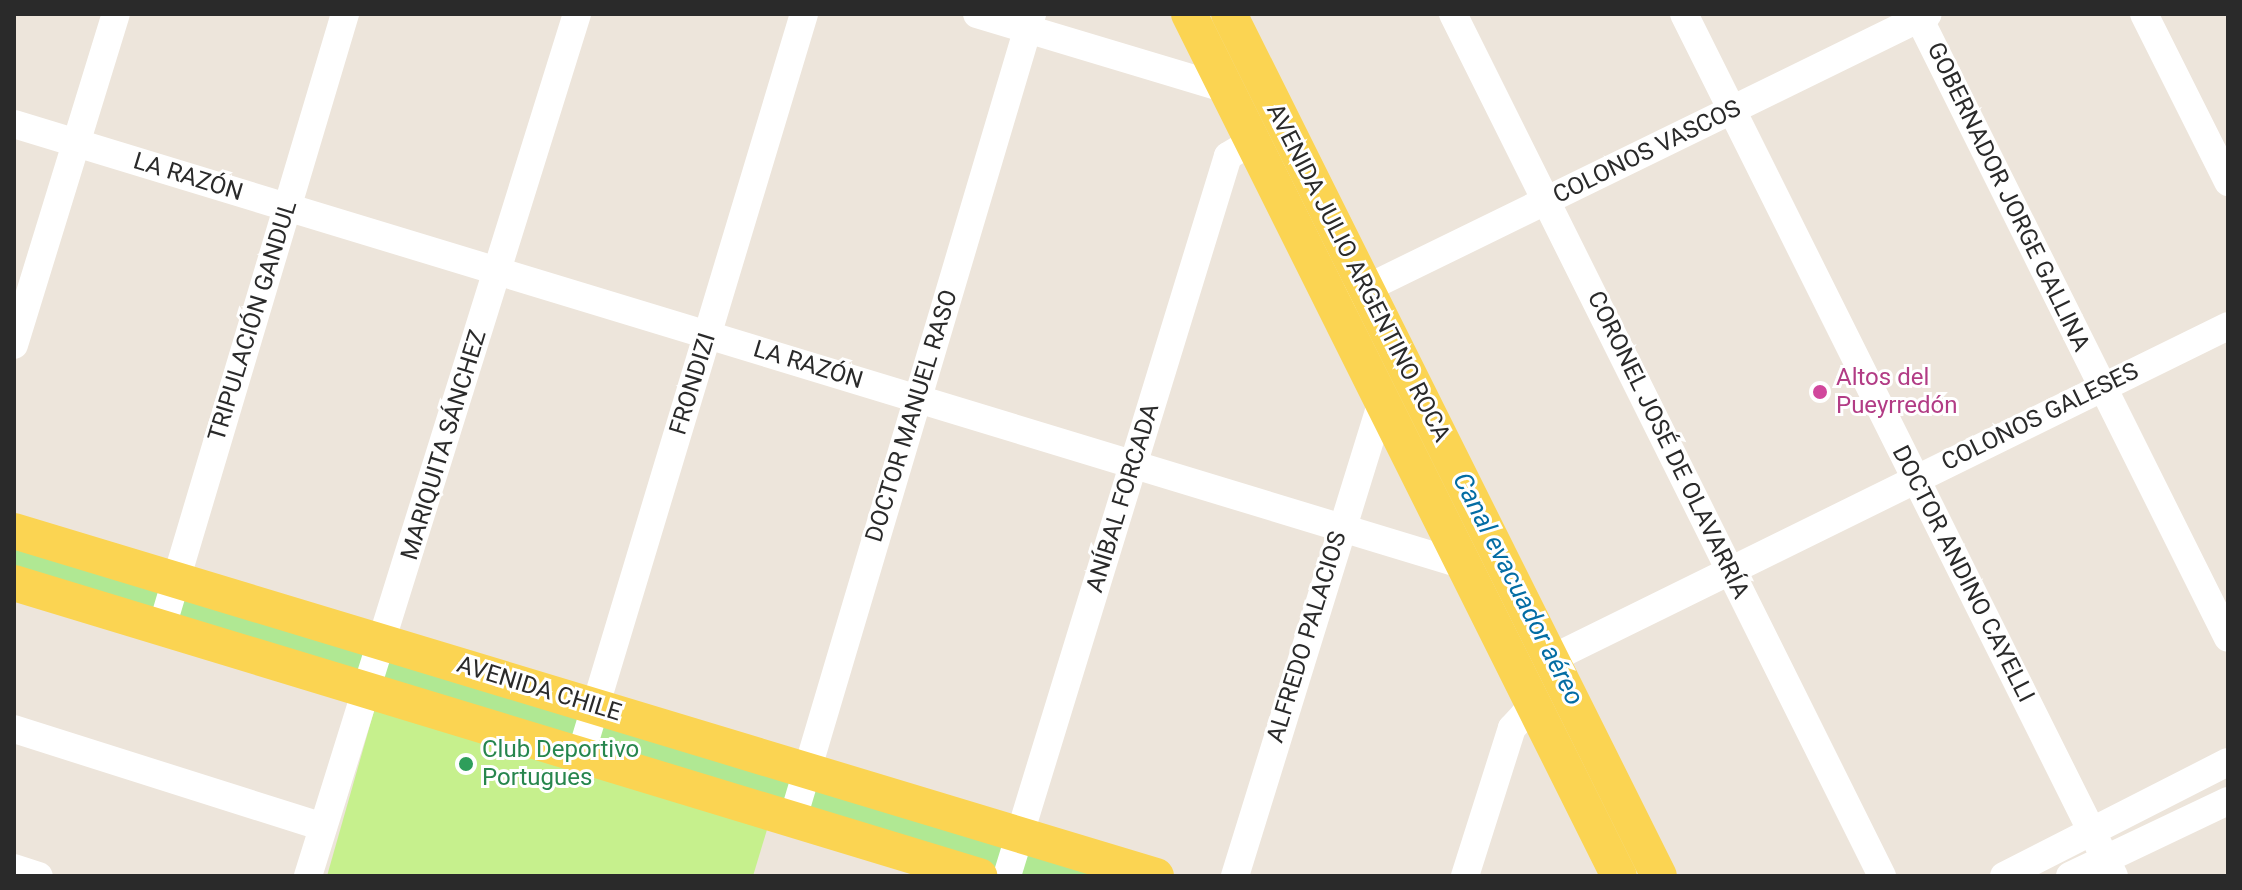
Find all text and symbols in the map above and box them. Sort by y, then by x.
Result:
street label: GOBERNADOR JORGE GALLINA [1921,38,2095,356]
street label: COLONOS VASCOS [1548,94,1746,210]
street label: AVENIDA JULIO ARGENTINO ROCA [1260,99,1456,447]
street label: LA RAZÓN [130,147,246,207]
street label: TRIPULACIÓN GANDUL [203,197,303,445]
street label: DOCTOR MANUEL RASO [860,287,964,545]
street label: CORONEL JOSÉ DE OLAVARRÍA [1581,287,1755,603]
street label: MARIQUITA SÁNCHEZ [395,326,493,564]
street label: FRONDIZI [664,330,722,438]
street label: LA RAZÓN [750,335,866,395]
street label: COLONOS GALESES [1937,357,2143,477]
place label: Altos del Pueyrredón [1836,364,1958,420]
marker: Altos del Pueyrredón [1811,383,1829,401]
street label: ANÍBAL FORCADA [1081,400,1165,596]
street label: DOCTOR ANDINO CAYELLI [1886,441,2040,707]
water label: Canal evacuador aéreo [1446,468,1590,710]
street label: ALFREDO PALACIOS [1261,528,1353,746]
street label: AVENIDA CHILE [453,650,625,728]
place label: Club Deportivo Portugues [482,736,639,792]
marker: Club Deportivo Portugues [457,755,475,773]

